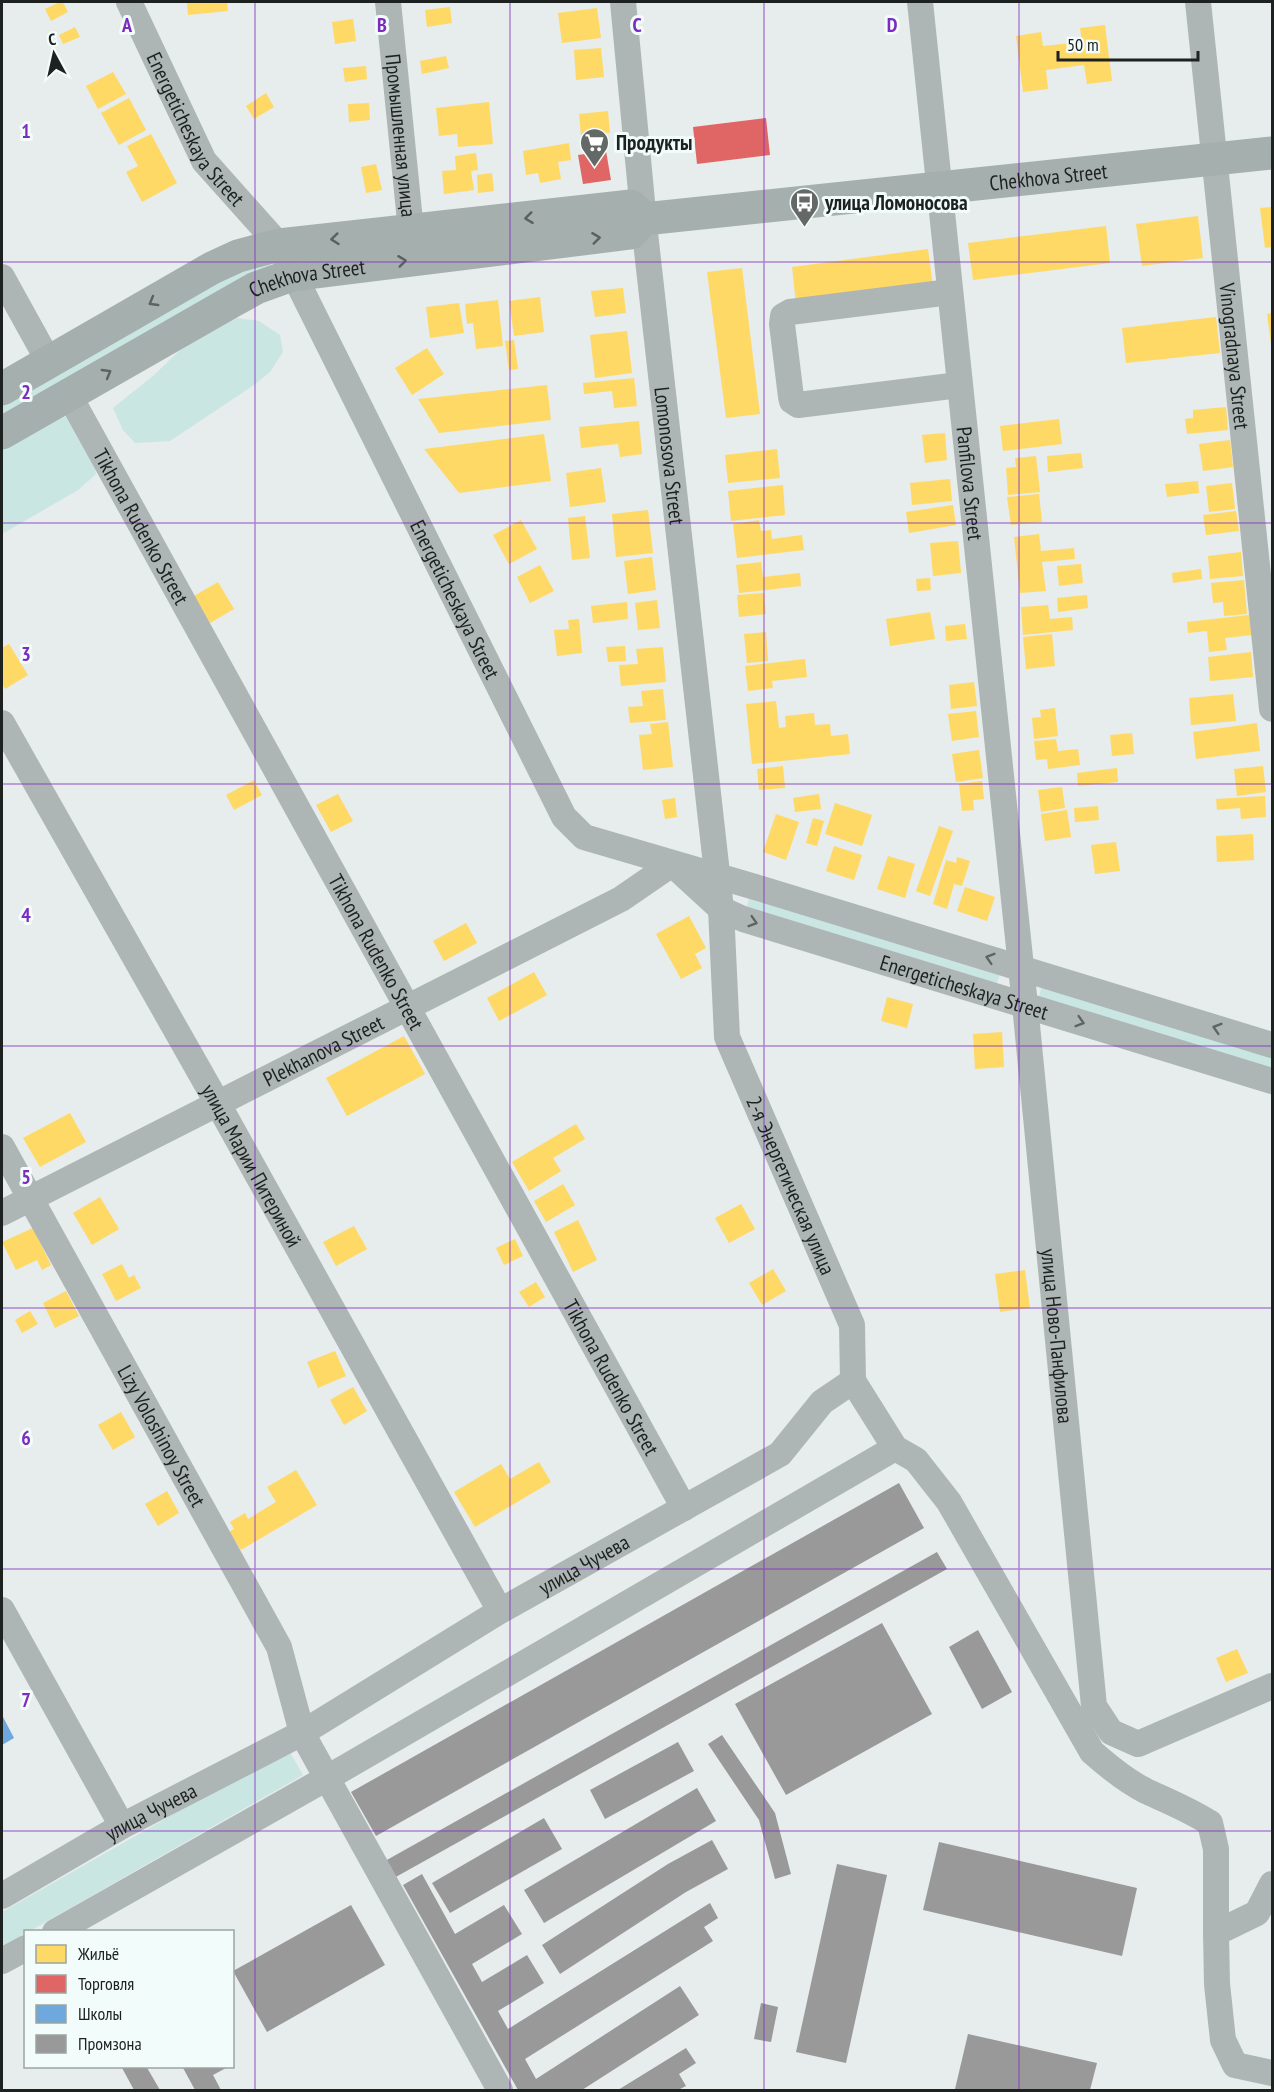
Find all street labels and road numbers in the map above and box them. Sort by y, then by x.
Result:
street label: Energeticheskaya Street [141,48,251,211]
street label: Промышленная улица [380,53,423,218]
street label: Chekhova Street [988,157,1109,196]
street label: Chekhova Street [244,253,367,303]
street label: Vinogradnaya Street [1214,281,1256,431]
street label: Lomonosova Street [649,385,691,526]
street label: Panfilova Street [951,425,990,542]
street label: Tikhona Rudenko Street [88,444,195,609]
street label: Energeticheskaya Street [404,515,506,683]
street label: Tikhona Rudenko Street [323,869,431,1034]
street label: Energeticheskaya Street [877,948,1052,1025]
street label: Plekhanova Street [258,1008,388,1092]
street label: улица Марии Питериной [196,1079,308,1252]
street label: 2-я Энергетическая улица [741,1092,842,1279]
street label: улица Ново-Панфилова [1036,1247,1080,1425]
street label: Tikhona Rudenko Street [558,1294,666,1460]
street label: Lizy Voloshinoy Street [112,1360,212,1512]
street label: улица Чучева [534,1528,634,1600]
street label: улица Чучева [100,1776,201,1847]

